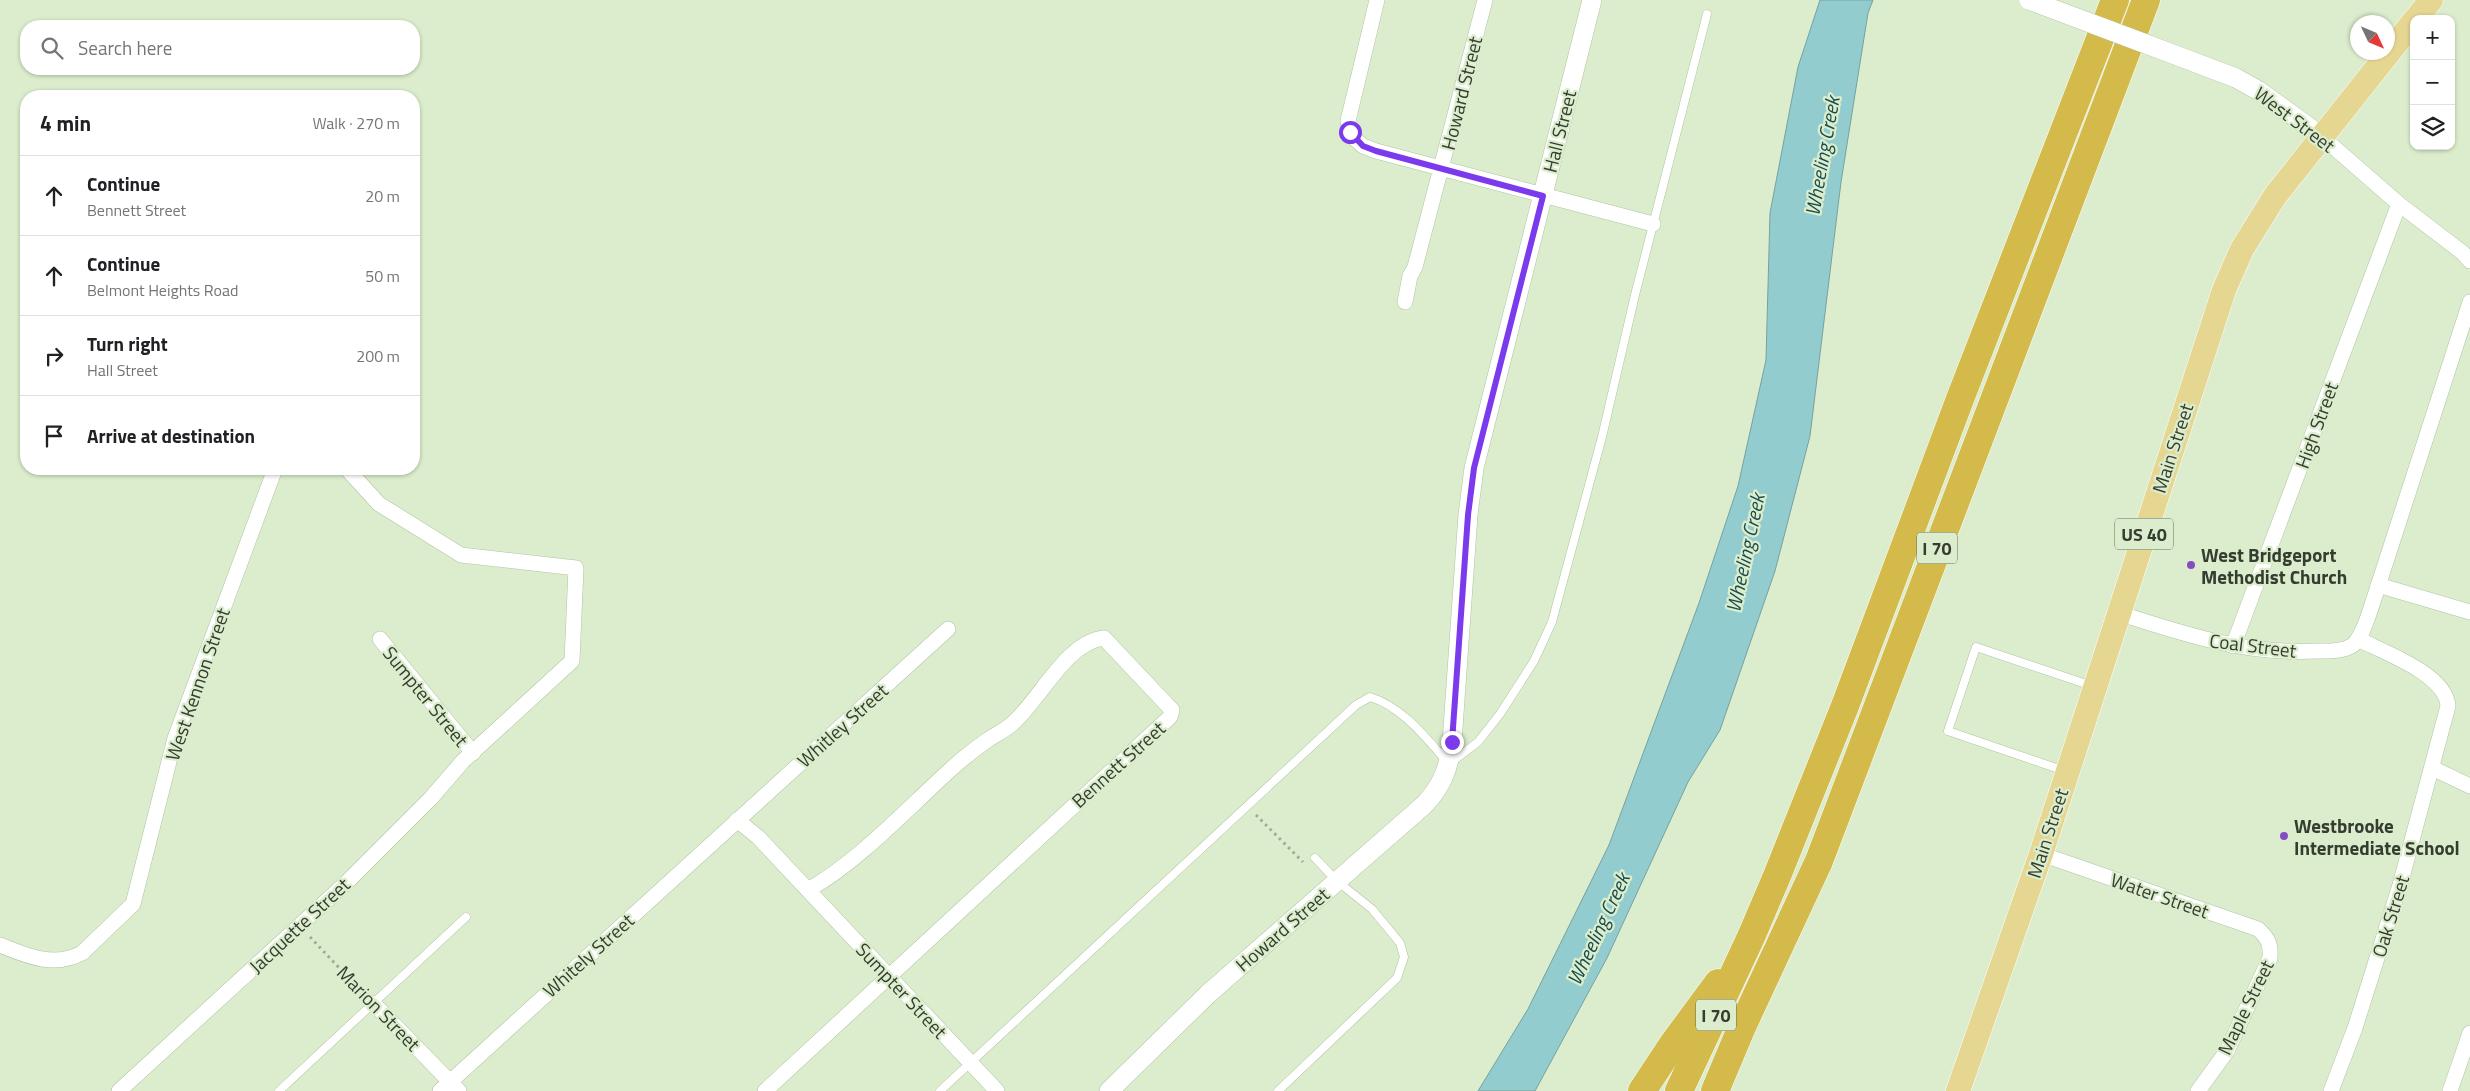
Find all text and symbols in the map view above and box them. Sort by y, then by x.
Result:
north arrow [2350,15,2395,60]
map controls [2410,15,2455,150]
button: + [2410,15,2455,60]
search box [20,20,420,75]
text: Search here [78,33,172,62]
street label: Howard Street [1433,33,1489,153]
icon: search [38,34,66,62]
button: − [2410,60,2455,105]
street label: West Street [2248,79,2342,159]
street label: Hall Street [1535,86,1583,175]
water label: Wheeling Creek [1796,92,1848,218]
button: layers [2410,105,2455,150]
text: 4 min [40,107,91,139]
text: Walk · 270 m [312,111,400,135]
route start [1339,121,1362,144]
text: Continue [87,169,160,198]
icon: ahead [40,182,68,210]
text: 20 m [365,184,400,208]
text: Bennett Street [87,198,186,222]
text: Continue [87,249,160,278]
icon: ahead [40,262,68,290]
text: 50 m [365,264,400,288]
text: Belmont Heights Road [87,278,238,302]
text: Turn right [87,329,168,358]
icon: right [40,342,68,370]
text: 200 m [356,344,400,368]
text: Hall Street [87,358,158,382]
street label: High Street [2287,377,2345,472]
street label: Main Street [2144,399,2200,497]
text: Arrive at destination [87,421,255,450]
icon: arrive [40,422,68,450]
water label: Wheeling Creek [1717,489,1773,615]
road number: US 40 [2115,518,2173,550]
road number: I 70 [1917,532,1957,564]
place label: West Bridgeport Methodist Church [2201,540,2347,591]
marker: West Bridgeport Methodist Church [2185,559,2197,571]
street label: West Kennon Street [157,603,237,764]
street label: Coal Street [2208,625,2298,665]
street label: Sumpter Street [376,639,476,753]
street label: Whitley Street [790,676,894,774]
street label: Bennett Street [1065,714,1172,814]
route end [1441,731,1464,754]
street label: Main Street [2019,784,2075,882]
place label: Westbrooke Intermediate School [2294,811,2460,862]
marker: Westbrooke Intermediate School [2278,830,2290,842]
street label: Water Street [2107,865,2213,925]
water label: Wheeling Creek [1558,866,1638,990]
street label: Jacquette Street [242,870,356,980]
street label: Oak Street [2364,871,2416,961]
street label: Howard Street [1229,880,1336,978]
street label: Whitely Street [536,906,640,1004]
street label: Sumpter Street [850,935,955,1045]
street label: Maple Street [2209,954,2281,1059]
street label: Marion Street [330,958,428,1058]
road number: I 70 [1696,1000,1736,1030]

